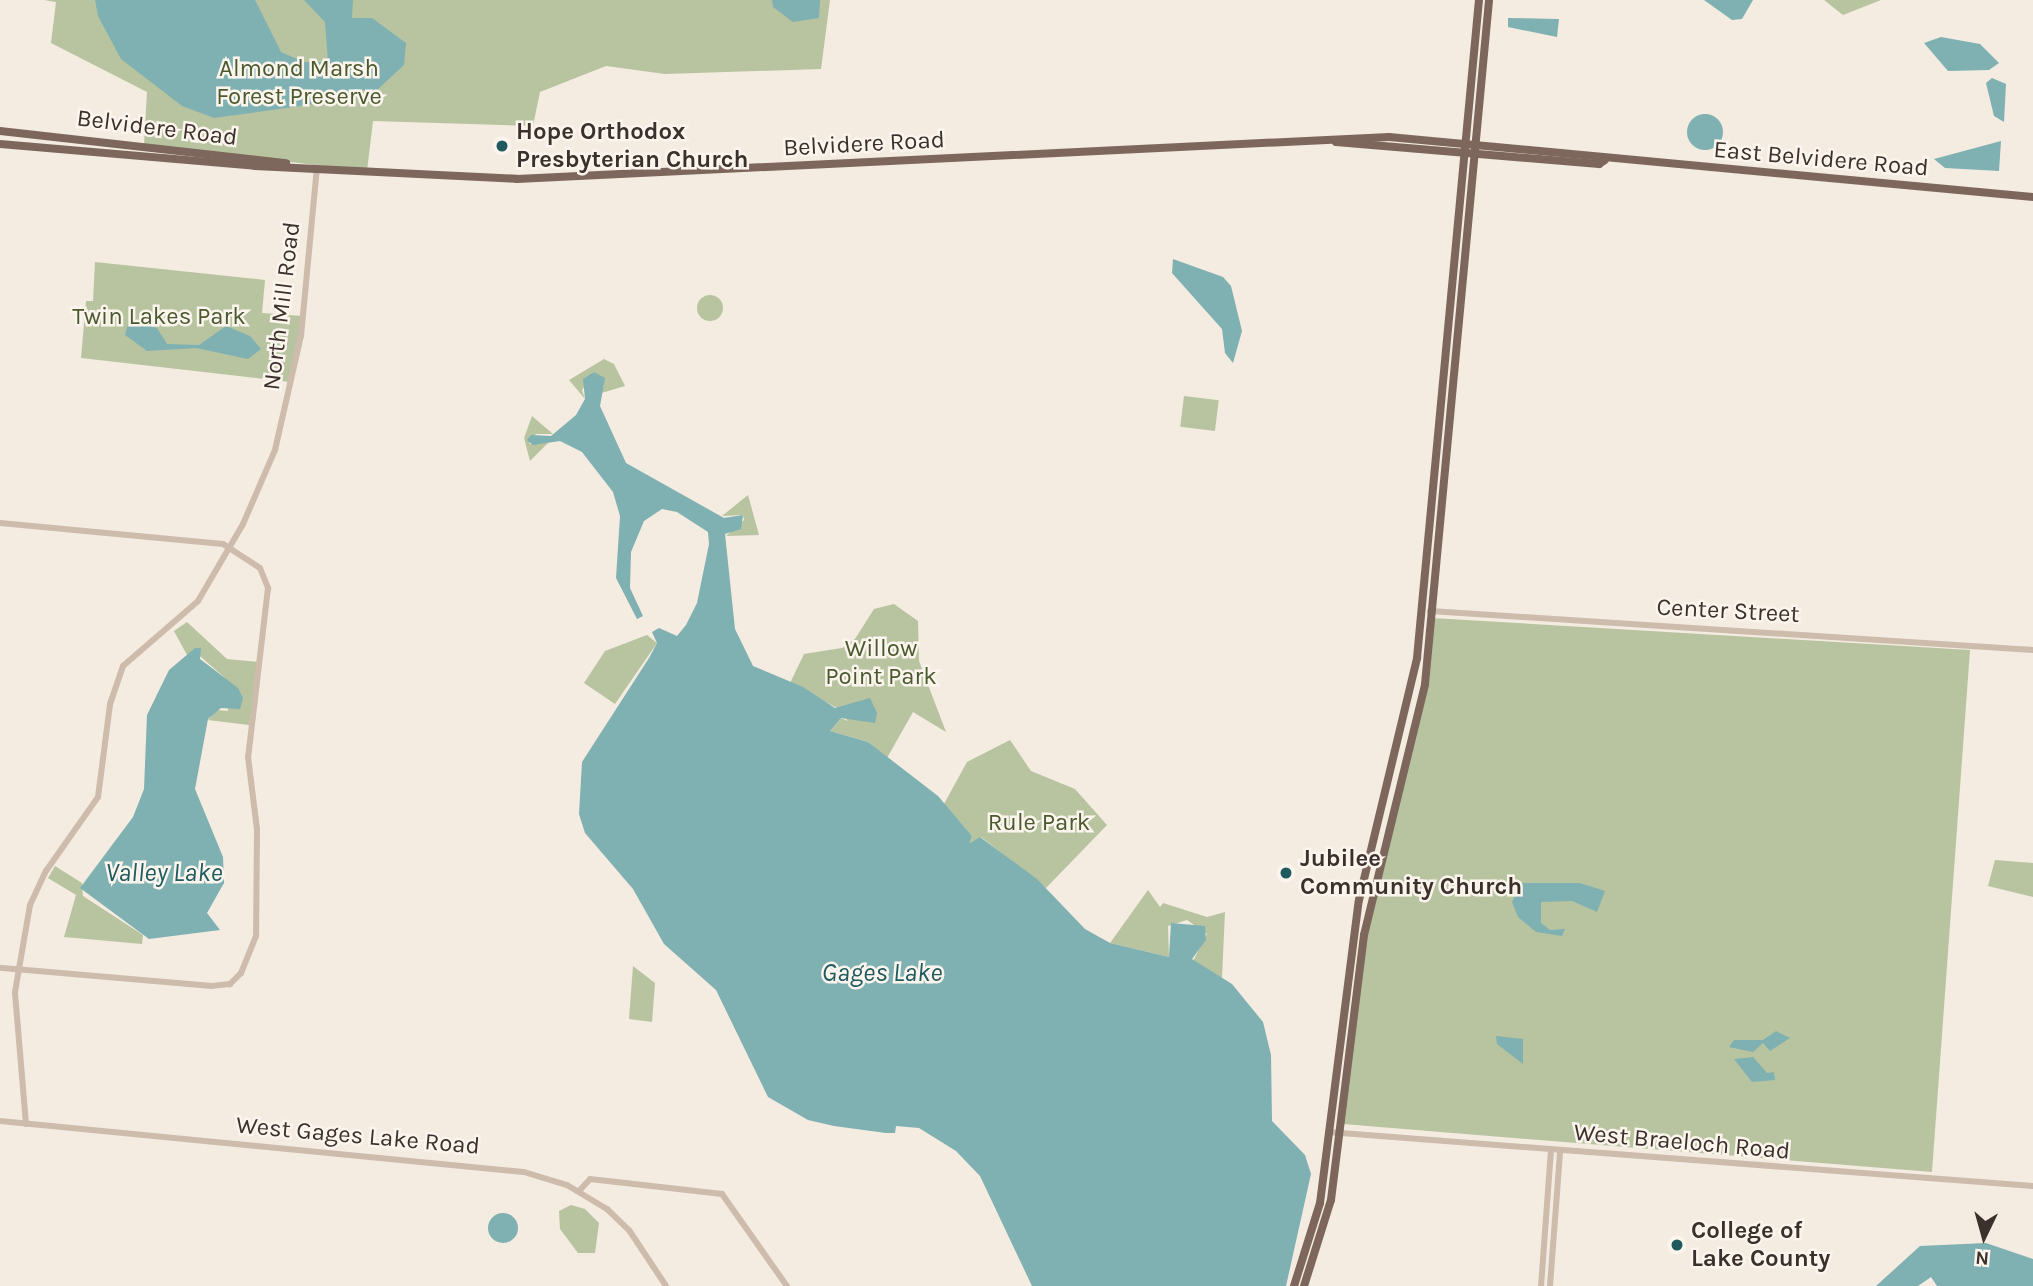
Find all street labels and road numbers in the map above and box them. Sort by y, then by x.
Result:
street label: Belvidere Road [75,104,239,152]
street label: Belvidere Road [783,125,945,163]
street label: East Belvidere Road [1712,135,1930,183]
street label: North Mill Road [257,220,307,392]
street label: Center Street [1656,593,1800,629]
street label: West Gages Lake Road [235,1111,481,1161]
street label: West Braeloch Road [1573,1118,1791,1166]

